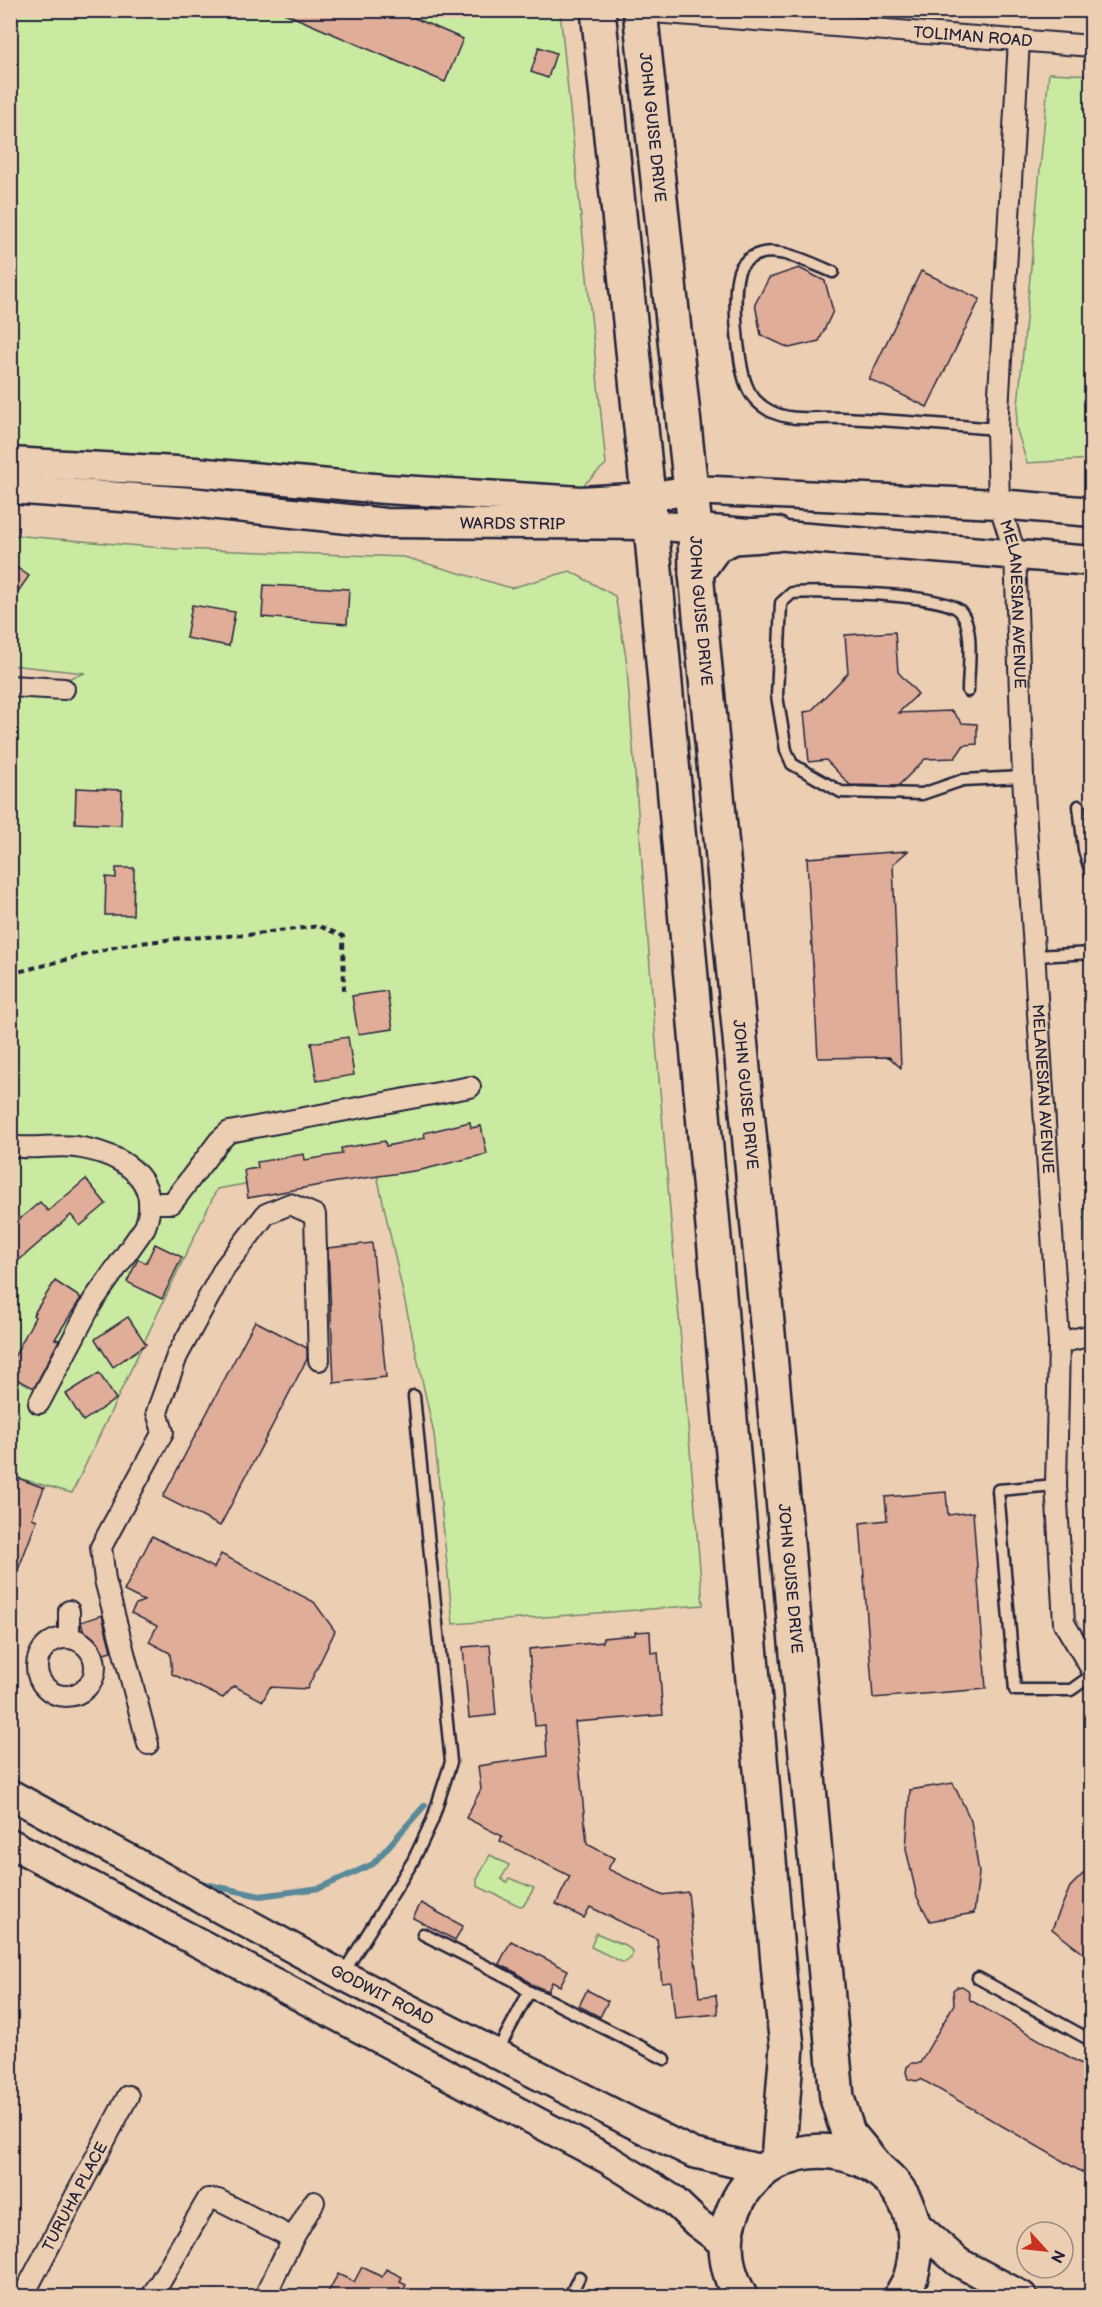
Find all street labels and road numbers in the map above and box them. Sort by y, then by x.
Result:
street label: TOLIMAN ROAD [913,23,1033,51]
street label: JOHN GUISE DRIVE [635,52,670,203]
street label: WARDS STRIP [460,514,565,534]
street label: MELANESIAN AVENUE [995,518,1029,689]
street label: JOHN GUISE DRIVE [686,536,716,687]
street label: MELANESIAN AVENUE [1028,1004,1058,1174]
street label: JOHN GUISE DRIVE [729,1019,762,1171]
street label: JOHN GUISE DRIVE [774,1503,806,1654]
street label: GODWIT ROAD [327,1961,437,2030]
street label: TURUHA PLACE [39,2139,112,2255]

